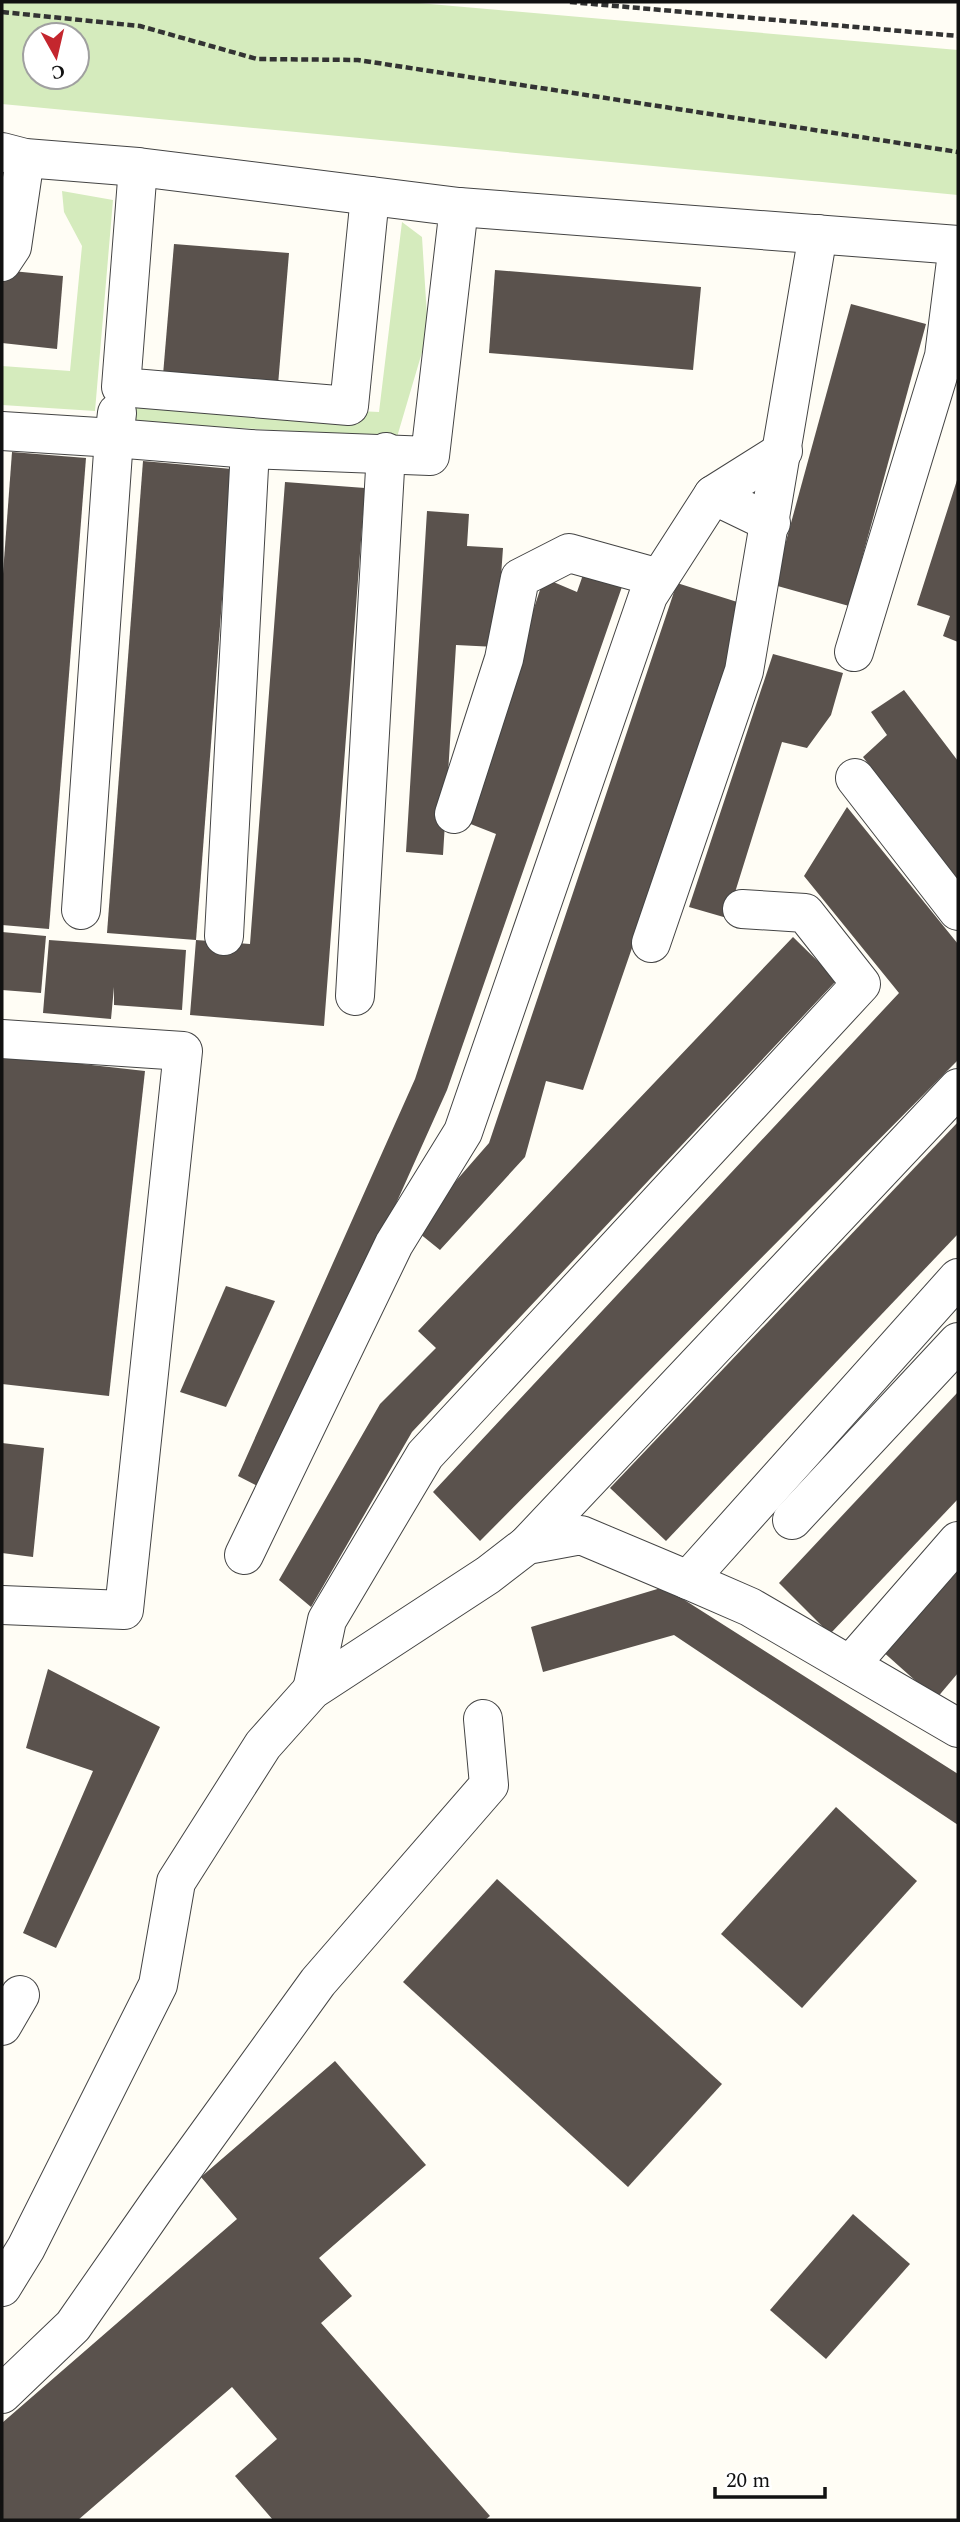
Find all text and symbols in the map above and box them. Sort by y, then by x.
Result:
north arrow [21,21,91,91]
text: С [49,56,67,87]
scale bar [715,2456,825,2500]
text: 20 m [726,2465,770,2497]

